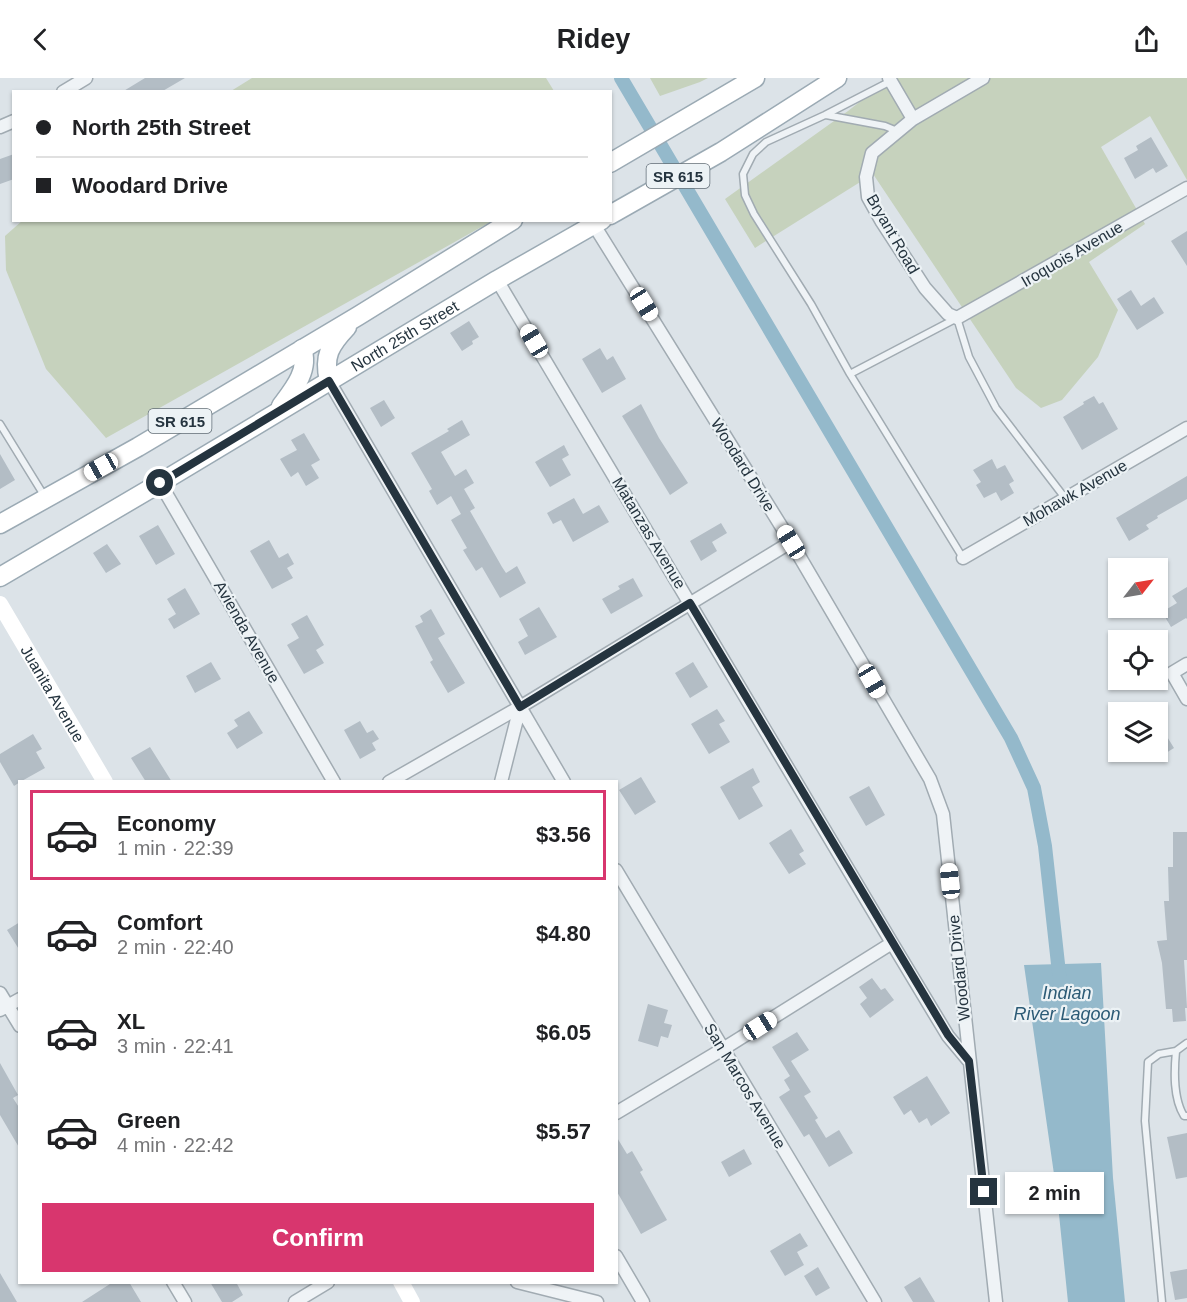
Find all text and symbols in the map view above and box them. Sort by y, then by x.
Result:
icon: back [24,23,57,56]
icon: share [1130,23,1163,56]
text: Ridey [557,24,630,54]
text: North 25th Street [72,115,250,140]
road number: SR 615 [646,164,710,188]
text: Woodard Drive [72,173,228,198]
street label: Bryant Road [863,191,923,277]
street label: Iroquois Avenue [1018,218,1126,290]
car [627,284,661,324]
street label: North 25th Street [348,297,462,374]
car [517,321,551,361]
road number: SR 615 [148,409,212,433]
street label: Woodard Drive [708,415,778,515]
car [81,450,121,484]
street label: Mohawk Avenue [1020,456,1130,530]
route start [146,469,173,496]
street label: Matanzas Avenue [609,474,689,592]
car [774,522,808,562]
north arrow [1108,558,1168,618]
map controls [1108,558,1168,762]
street label: Avienda Avenue [211,578,283,686]
button: locate [1108,630,1168,690]
street label: Juanita Avenue [18,642,88,745]
car [855,661,889,701]
button: layers [1108,702,1168,762]
icon: car [45,808,99,862]
text: Economy [117,811,216,836]
text: $3.56 [536,822,591,847]
text: 1 min · 22:39 [117,837,234,859]
car [939,862,961,900]
icon: car [45,907,99,961]
text: Comfort [117,910,203,935]
street label: Woodard Drive [945,914,973,1022]
text: $4.80 [536,921,591,946]
text: 2 min · 22:40 [117,936,234,958]
water label: Indian River Lagoon [1013,983,1121,1024]
icon: car [45,1006,99,1060]
text: XL [117,1009,145,1034]
car [740,1009,780,1043]
text: $6.05 [536,1020,591,1045]
street label: San Marcos Avenue [701,1020,789,1152]
text: 3 min · 22:41 [117,1035,234,1057]
icon: car [45,1105,99,1159]
text: Green [117,1108,181,1133]
text: $5.57 [536,1119,591,1144]
text: 4 min · 22:42 [117,1134,234,1156]
callout: 2 min [1005,1171,1104,1213]
route end [970,1178,997,1205]
text: 2 min [1028,1182,1081,1204]
button: Confirm [42,1203,594,1272]

